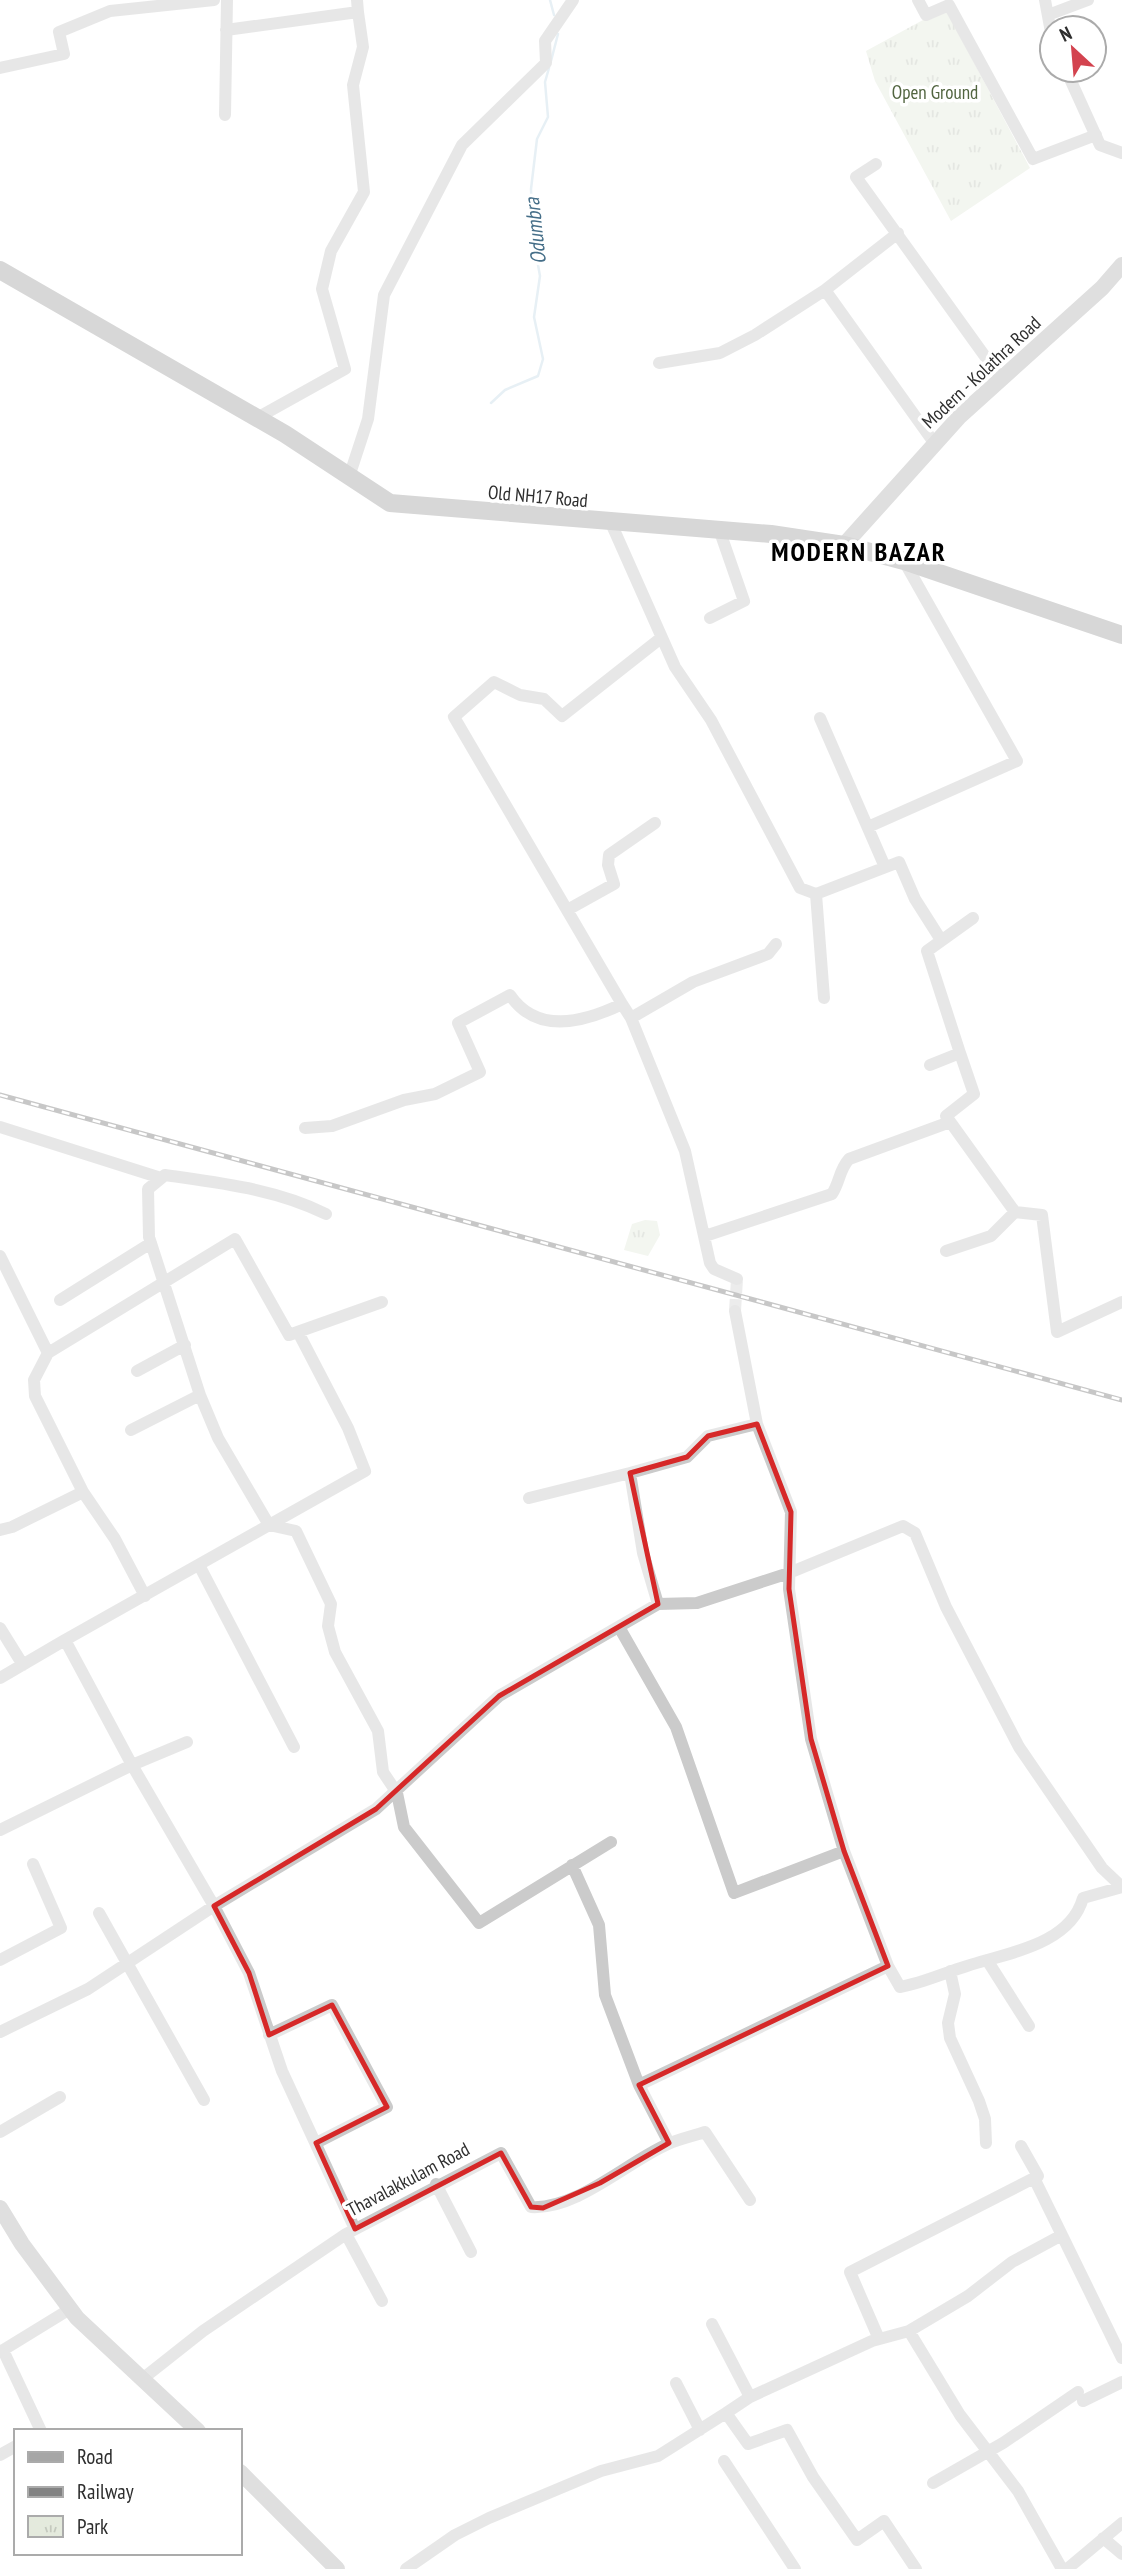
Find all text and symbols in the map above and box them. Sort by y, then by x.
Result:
north arrow [1038,14,1108,84]
text: N [1056,21,1075,47]
park label: Open Ground [892,80,978,104]
water label: Odumbra [518,195,552,266]
street label: Modern - Kolathra Road [917,311,1045,433]
street label: Old NH17 Road [487,480,589,512]
district label: MODERN BAZAR [771,535,947,568]
street label: Thavalakkulam Road [343,2137,473,2221]
legend [14,2429,242,2555]
text: Road [77,2443,113,2470]
text: Railway [77,2478,134,2505]
text: Park [77,2513,108,2540]

